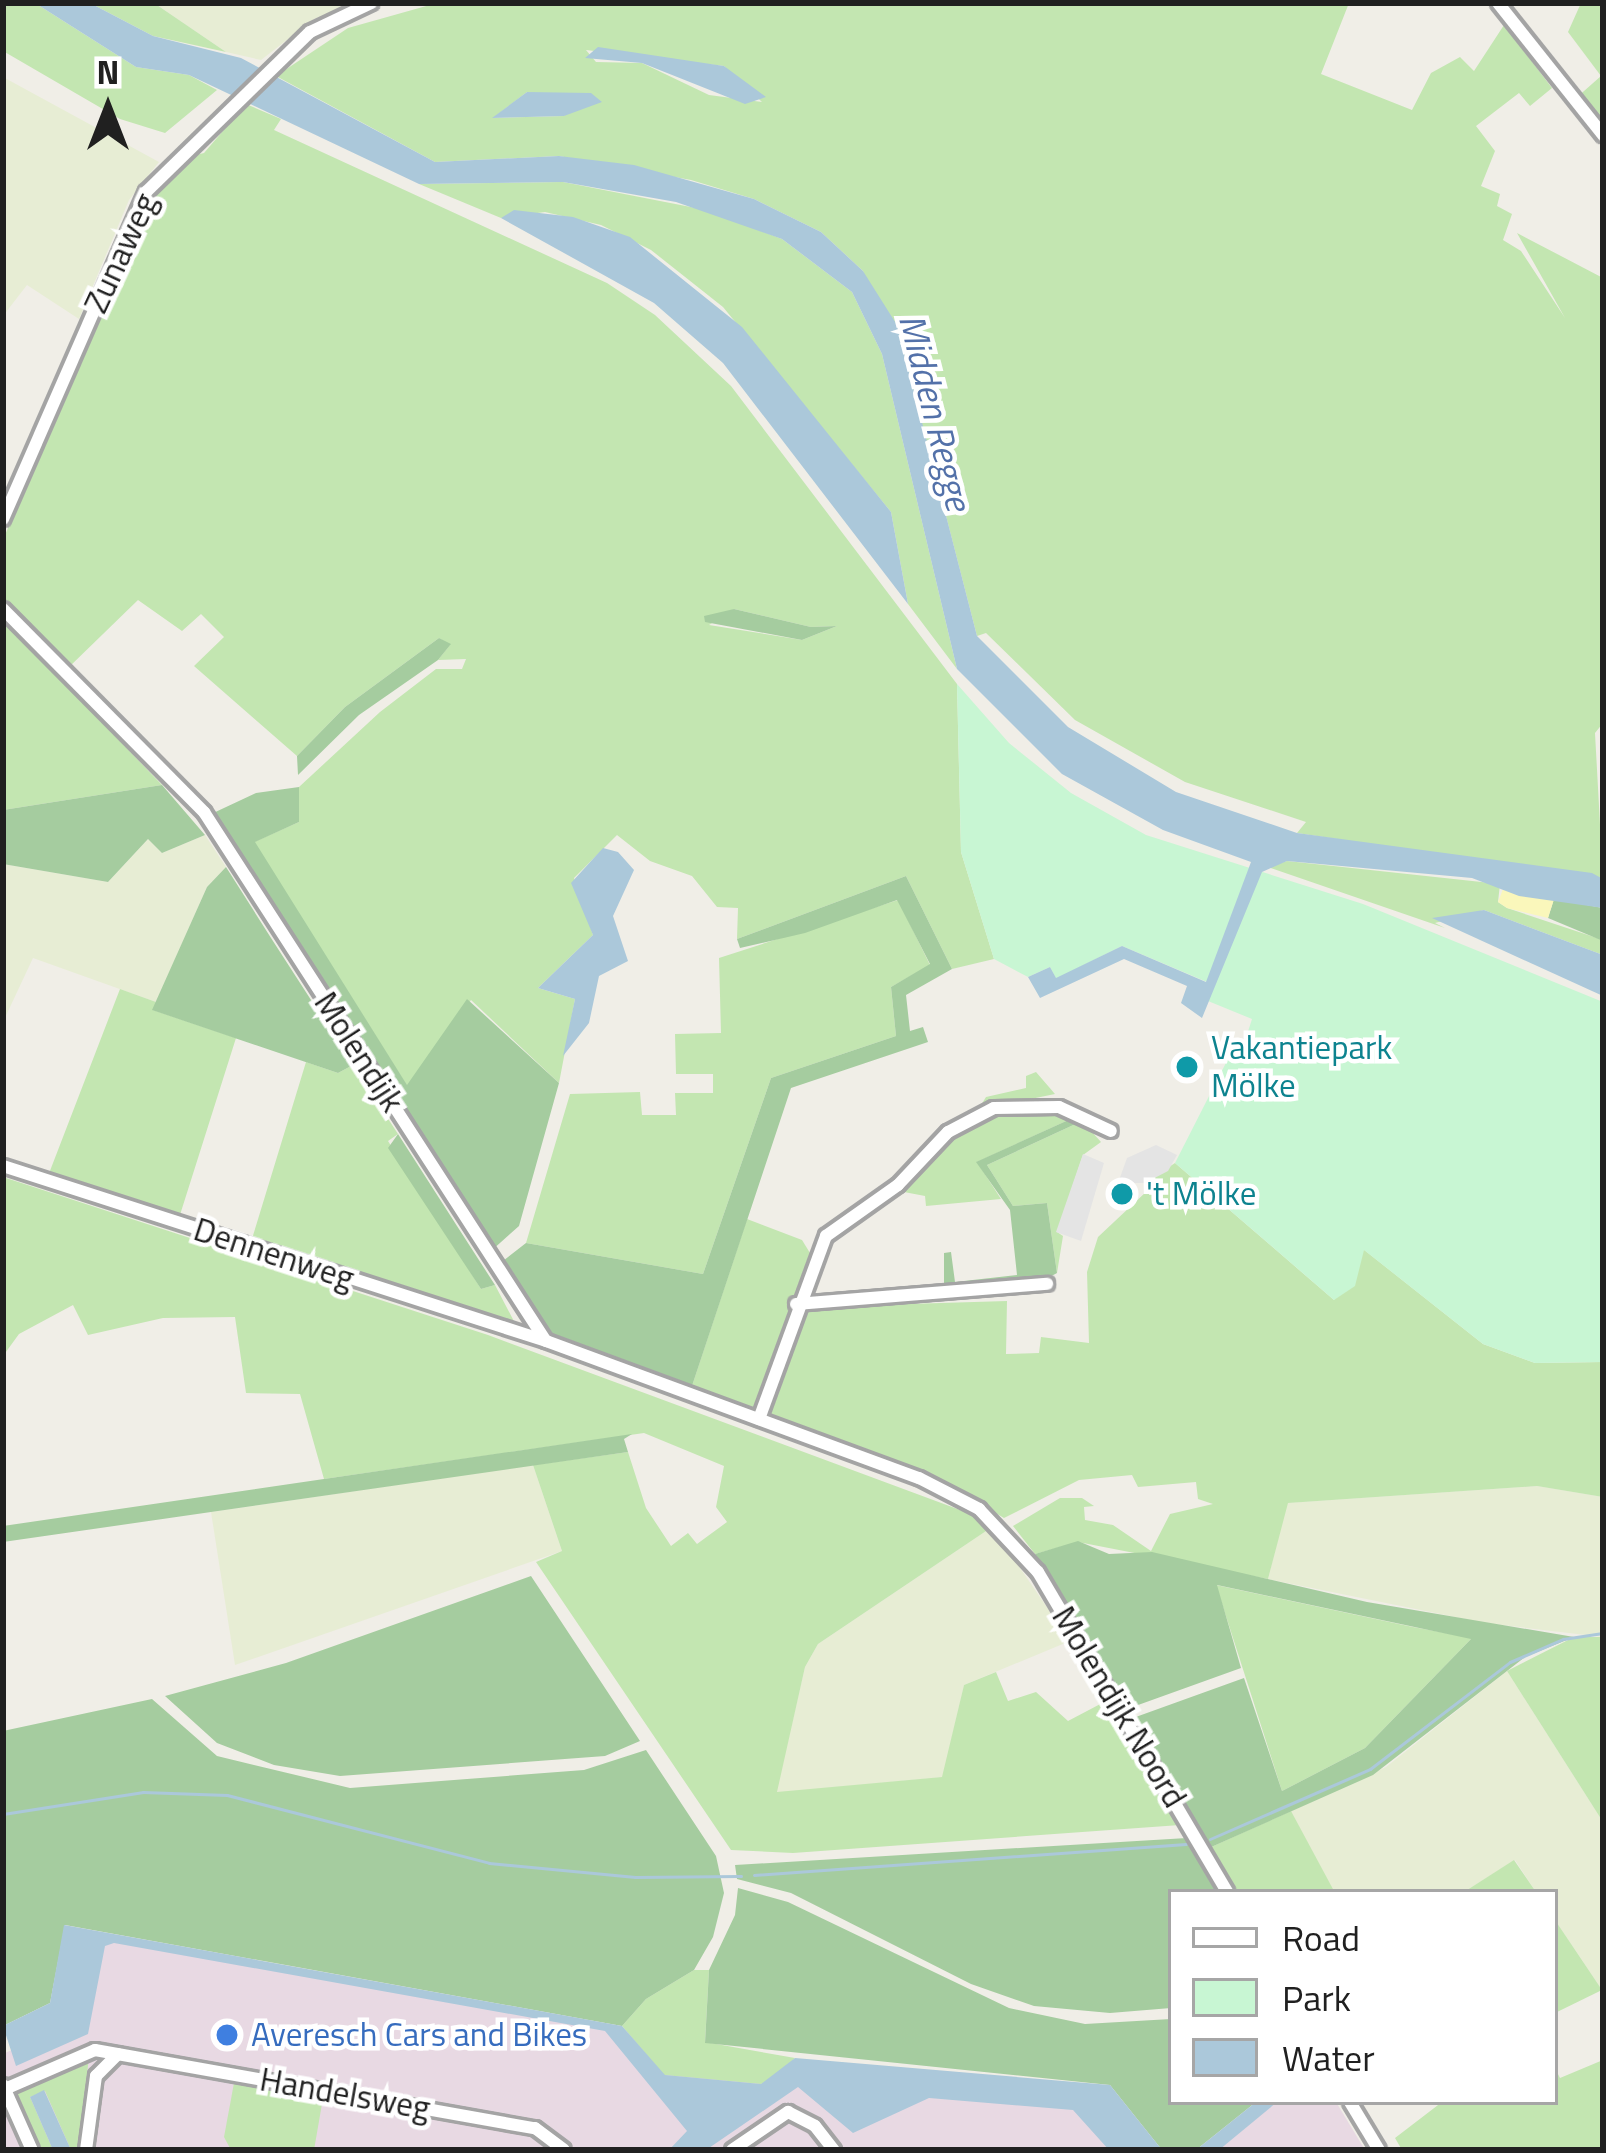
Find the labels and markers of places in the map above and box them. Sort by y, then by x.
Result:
place label: Vakantiepark Mölke [1211,1028,1392,1106]
marker: Vakantiepark Mölke [1174,1054,1200,1080]
place label: 't Mölke [1146,1174,1256,1214]
marker: 't Mölke [1109,1181,1135,1207]
place label: Averesch Cars and Bikes [251,2015,587,2055]
marker: Averesch Cars and Bikes [214,2022,240,2048]

